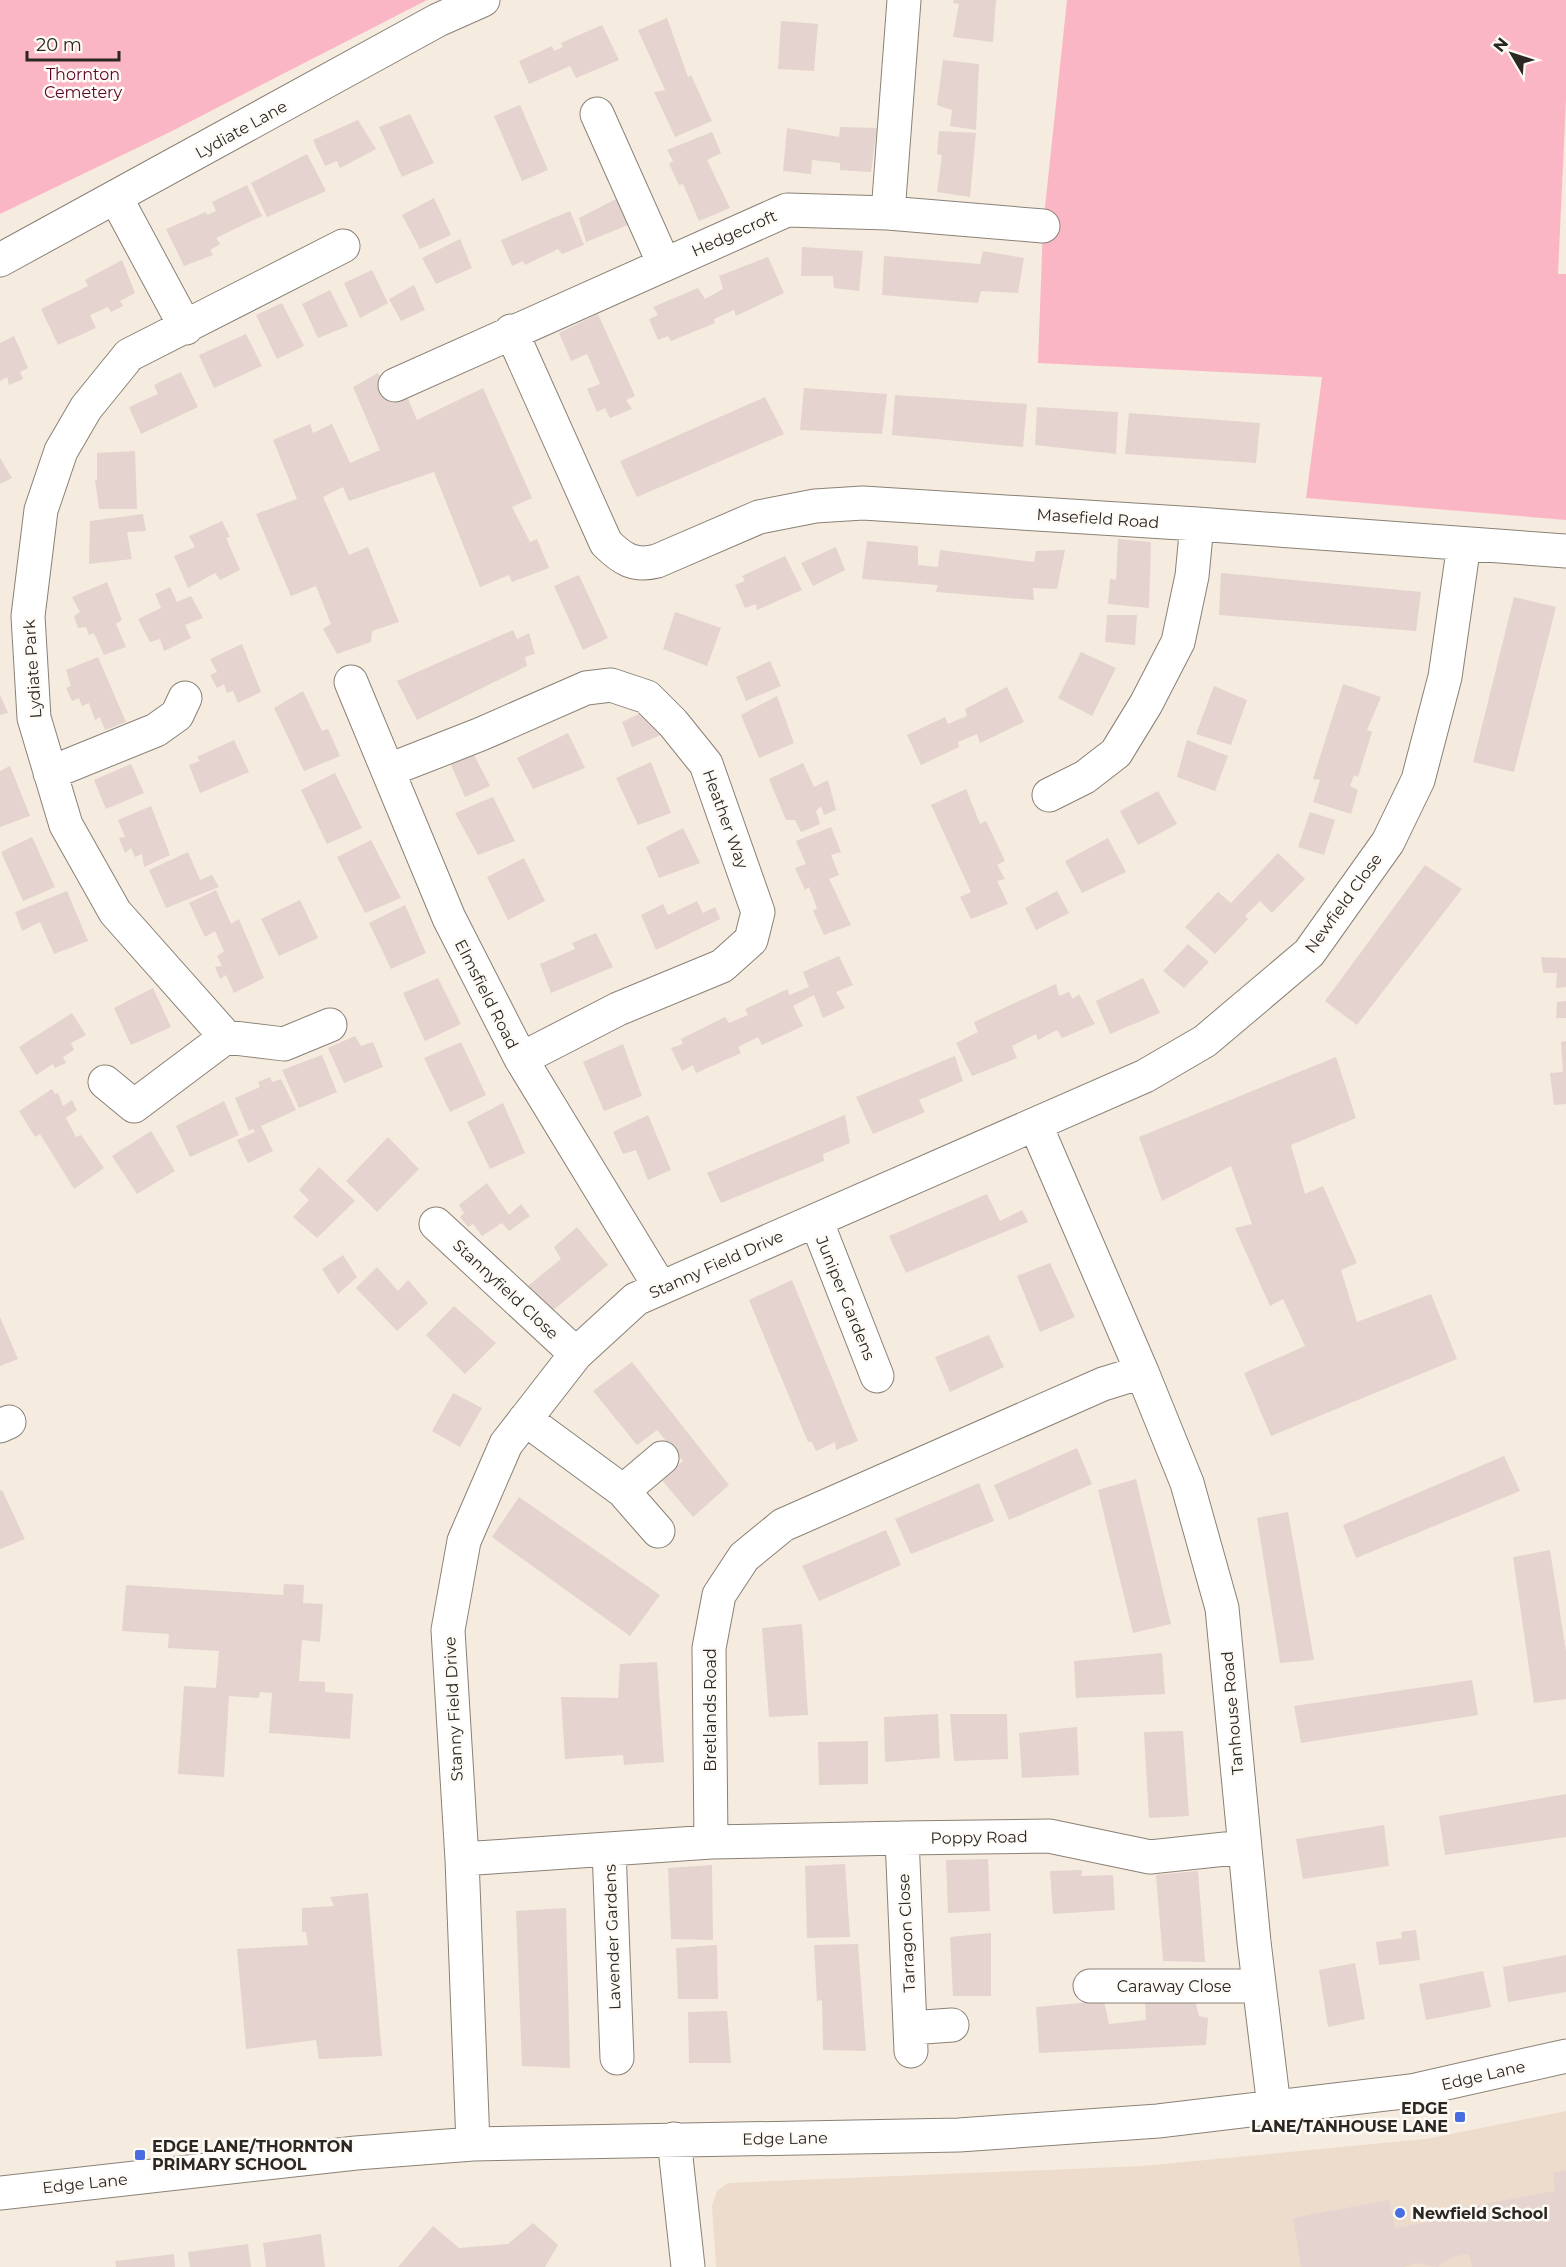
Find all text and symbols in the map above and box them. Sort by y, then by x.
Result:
scale bar [27,24,118,62]
north arrow [1482,24,1542,84]
text: 20 m [36,34,82,56]
text: N [1489,34,1512,56]
park label: Thornton Cemetery [44,65,122,102]
street label: Lydiate Lane [192,96,290,162]
street label: Hedgecroft [689,206,780,261]
street label: Masefield Road [1036,505,1160,532]
street label: Lydiate Park [20,618,45,719]
street label: Heather Way [699,767,752,872]
street label: Newfield Close [1301,850,1386,957]
street label: Elmsfield Road [451,936,522,1052]
street label: Stanny Field Drive [646,1226,786,1303]
street label: Juniper Gardens [812,1232,879,1363]
street label: Stannyfield Close [449,1236,562,1343]
street label: Stanny Field Drive [440,1636,467,1782]
street label: Bretlands Road [701,1648,720,1772]
street label: Tanhouse Road [1218,1650,1247,1776]
street label: Poppy Road [930,1827,1028,1848]
street label: Lavender Gardens [600,1864,625,2010]
street label: Tarragon Close [894,1873,919,1993]
street label: Caraway Close [1117,1977,1231,1996]
street label: Edge Lane [1439,2057,1527,2094]
place label: EDGE LANE/TANHOUSE LANE [1251,2099,1448,2136]
marker: EDGE LANE/TANHOUSE LANE [1453,2110,1467,2124]
street label: Edge Lane [742,2128,828,2149]
place label: EDGE LANE/THORNTON PRIMARY SCHOOL [152,2137,353,2174]
marker: EDGE LANE/THORNTON PRIMARY SCHOOL [133,2148,147,2162]
street label: Edge Lane [41,2170,129,2197]
place label: Newfield School [1412,2204,1548,2223]
marker: Newfield School [1393,2206,1407,2220]

